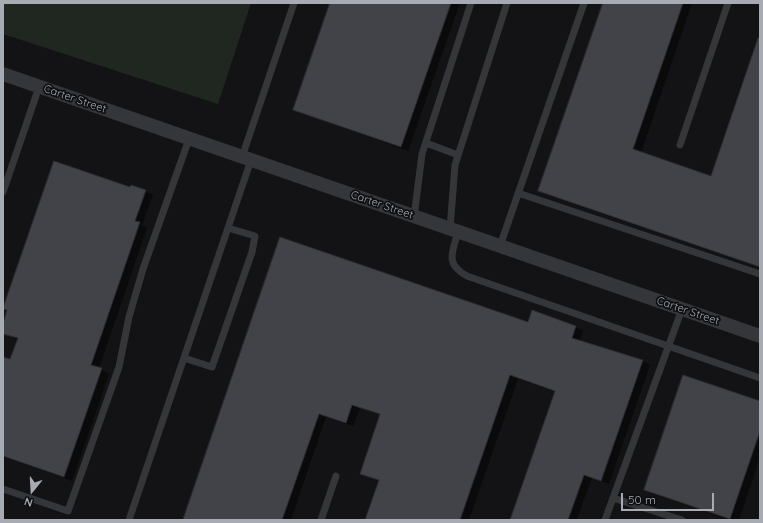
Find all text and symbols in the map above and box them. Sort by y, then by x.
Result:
street label: Carter Street [42,82,108,116]
street label: Carter Street [349,188,415,222]
street label: Carter Street [655,294,721,328]
north arrow [12,471,52,511]
scale bar [623,485,716,511]
text: 50 m [628,492,656,507]
text: N [22,495,34,510]

